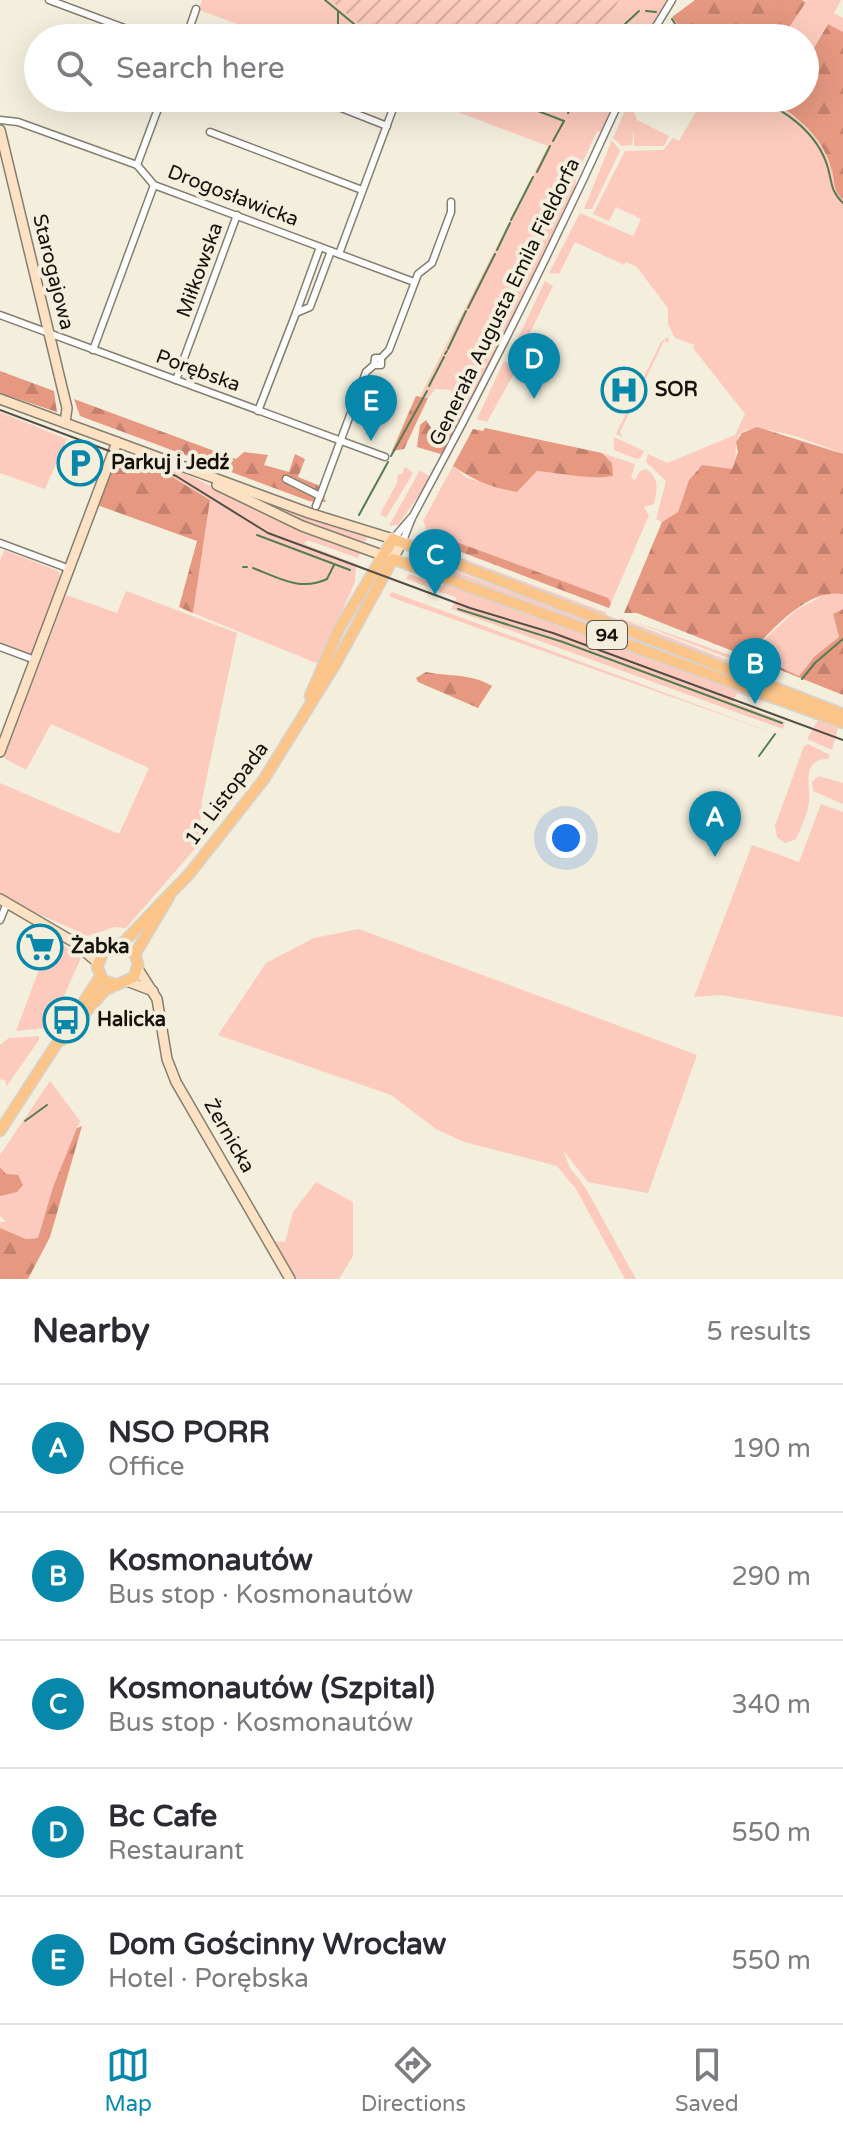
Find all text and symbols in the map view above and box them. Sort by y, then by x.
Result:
search box [24,24,819,112]
icon: search [52,46,96,90]
text: Search here [116,50,285,87]
street label: Generała Augusta Emila Fieldorfa [425,154,585,450]
street label: Drogosławicka [164,160,302,232]
street label: Starogajowa [27,212,79,332]
street label: Miłkowska [172,219,228,321]
pin: D [508,333,560,399]
street label: Porębska [152,345,244,397]
hospital icon: SOR [600,366,648,414]
pin: E [345,375,397,441]
place label: SOR [655,378,698,402]
parking icon: Parkuj i Jedź [56,439,104,487]
place label: Parkuj i Jedź [111,451,230,475]
pin: C [409,529,461,595]
road number: 94 [587,621,627,649]
pin: B [729,638,781,704]
street label: 11 Listopada [180,737,274,851]
pin: A [689,791,741,857]
your location [546,818,586,858]
supermarket icon: Żabka [16,923,64,971]
place label: Żabka [71,934,130,959]
bus stop icon: Halicka [42,996,90,1044]
place label: Halicka [97,1008,166,1032]
street label: Żernicka [198,1095,260,1177]
text: Nearby [32,1311,150,1352]
text: 5 results [706,1316,811,1347]
text: NSO PORR [108,1414,270,1451]
text: A [48,1433,68,1464]
text: 190 m [731,1433,811,1464]
text: Office [108,1451,184,1482]
text: Kosmonautów [108,1542,313,1579]
text: B [49,1561,67,1592]
text: 290 m [731,1561,811,1592]
text: Bus stop · Kosmonautów [108,1579,413,1610]
text: Kosmonautów (Szpital) [108,1670,435,1707]
text: C [49,1689,67,1720]
text: 340 m [731,1689,811,1720]
text: Bus stop · Kosmonautów [108,1707,413,1738]
text: Bc Cafe [108,1798,217,1835]
text: D [48,1817,68,1848]
text: 550 m [731,1817,811,1848]
text: Restaurant [108,1835,244,1866]
text: Dom Gościnny Wrocław [108,1926,446,1963]
text: E [50,1945,66,1976]
text: 550 m [731,1945,811,1976]
text: Hotel · Porębska [108,1963,309,1994]
tab: Map [104,2043,152,2117]
tab: Directions [361,2043,466,2117]
tab: Saved [675,2043,739,2117]

